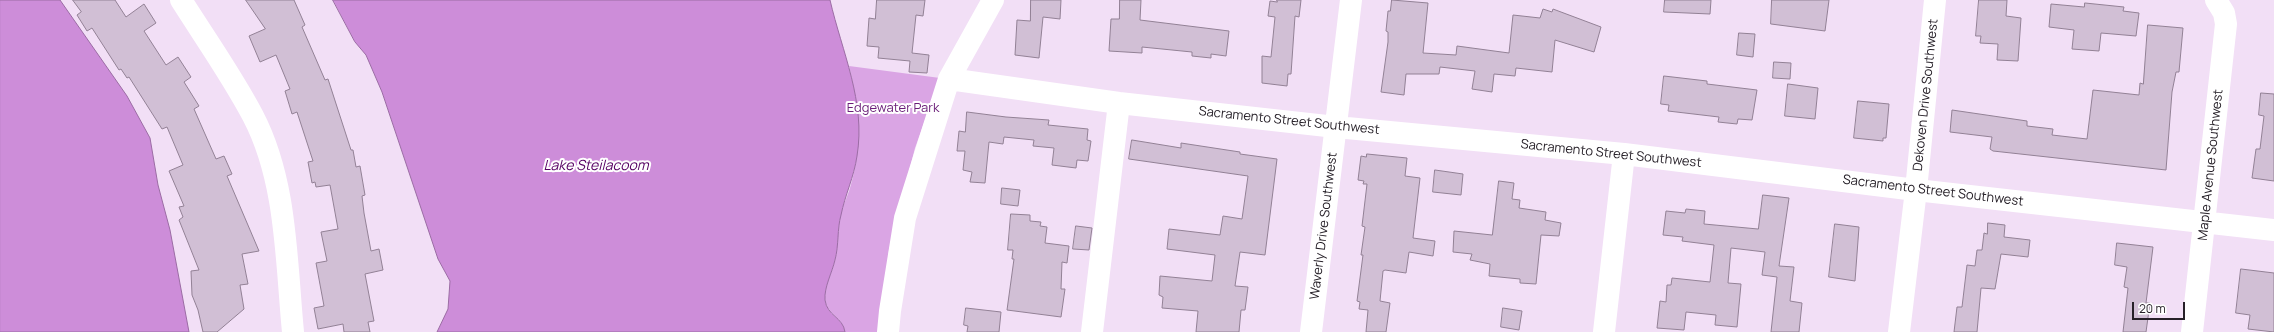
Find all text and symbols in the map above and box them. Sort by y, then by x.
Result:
street label: Dekoven Drive Southwest [1910,18,1942,172]
street label: Maple Avenue Southwest [2195,89,2227,241]
park label: Edgewater Park [847,100,939,116]
street label: Sacramento Street Southwest [1198,104,1380,138]
street label: Sacramento Street Southwest [1520,137,1702,171]
street label: Waverly Drive Southwest [1307,151,1341,301]
water label: Lake Steilacoom [543,158,649,174]
street label: Sacramento Street Southwest [1842,172,2024,210]
scale bar [2134,294,2187,320]
text: 20 m [2139,300,2166,317]

